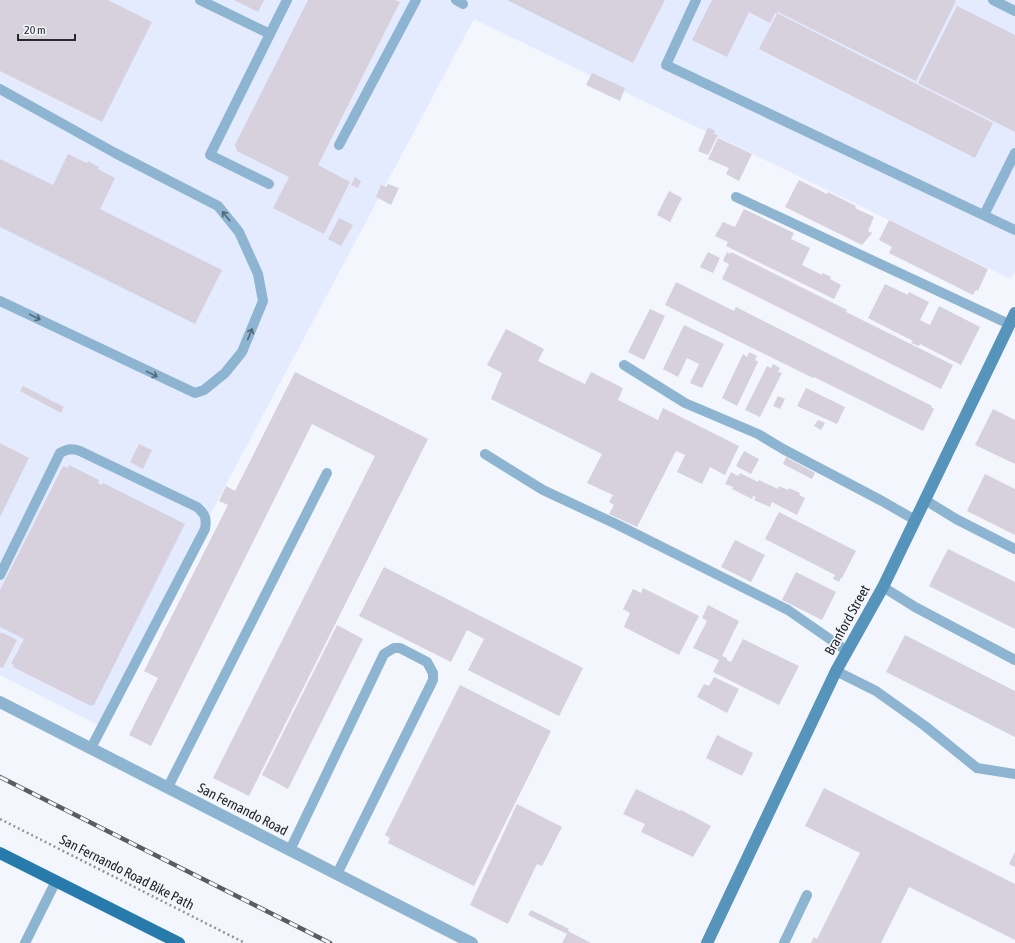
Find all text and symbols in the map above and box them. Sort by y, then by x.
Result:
scale bar [18,16,75,42]
text: 20 m [24,23,46,37]
one-way arrow [222,210,231,221]
one-way arrow [29,314,41,321]
one-way arrow [246,329,254,341]
one-way arrow [146,370,158,378]
street label: Branford Street [821,582,873,658]
street label: San Fernando Road [195,779,291,839]
street label: San Fernando Road Bike Path [57,831,197,913]

